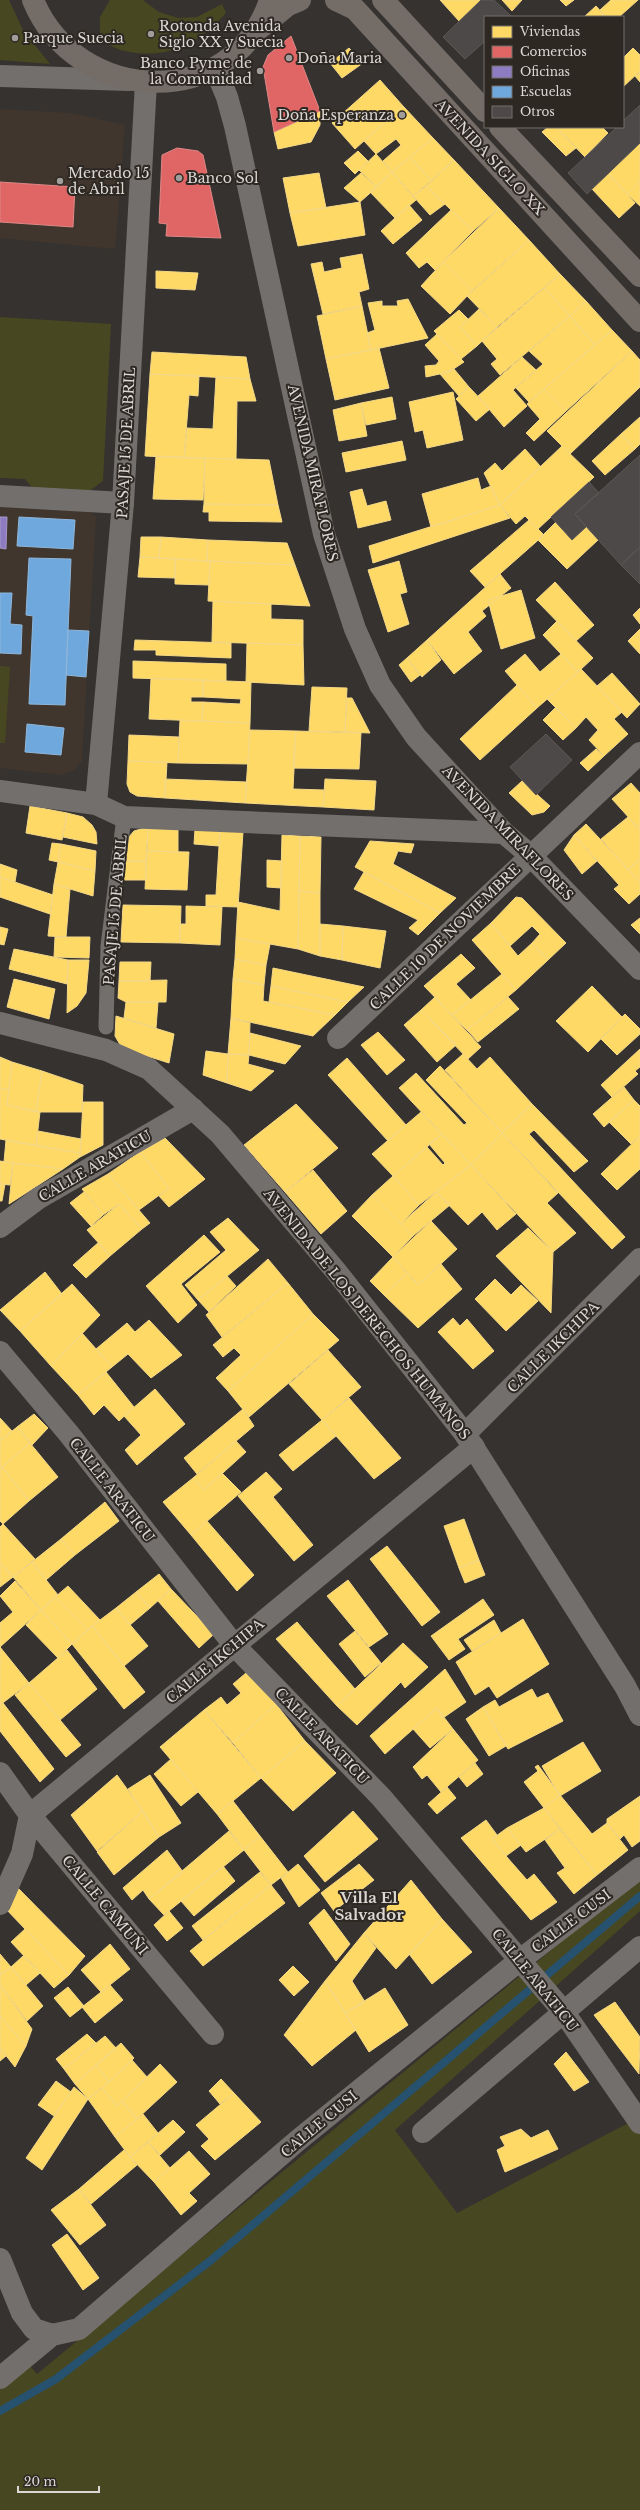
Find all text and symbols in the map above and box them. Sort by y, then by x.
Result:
legend [484,16,624,128]
place label: Rotonda Avenida Siglo XX y Suecia [159,17,284,51]
text: Viviendas [519,24,580,39]
place label: Parque Suecia [23,29,124,47]
marker: Rotonda Avenida Siglo XX y Suecia [146,29,156,39]
marker: Parque Suecia [10,33,20,43]
text: Comercios [520,44,587,59]
place label: Doña Maria [297,49,382,67]
marker: Doña Maria [284,53,294,63]
place label: Banco Pyme de la Comunidad [140,54,253,88]
text: Oficinas [520,64,570,79]
marker: Banco Pyme de la Comunidad [255,66,265,76]
text: Escuelas [520,84,572,99]
street label: AVENIDA SIGLO XX [431,94,549,219]
text: Otros [520,104,555,119]
place label: Doña Esperanza [278,106,394,124]
marker: Doña Esperanza [397,110,407,120]
place label: Mercado 15 de Abril [68,164,150,198]
place label: Banco Sol [187,169,259,187]
marker: Banco Sol [174,173,184,183]
marker: Mercado 15 de Abril [55,176,65,186]
street label: PASAJE 15 DE ABRIL [113,367,139,519]
street label: AVENIDA MIRAFLORES [284,382,342,563]
street label: AVENIDA MIRAFLORES [438,761,577,904]
street label: PASAJE 15 DE ABRIL [99,834,131,986]
street label: CALLE 10 DE NOVIEMBRE [366,860,524,1014]
street label: CALLE ARATICU [35,1126,155,1206]
street label: AVENIDA DE LOS DERECHOS HUMANOS [259,1184,474,1443]
street label: CALLE IKCHIPA [503,1297,603,1397]
street label: CALLE ARATICU [66,1434,158,1546]
street label: CALLE IKCHIPA [162,1615,268,1707]
street label: CALLE ARATICU [271,1684,373,1788]
street label: CALLE CAMUÑI [58,1852,152,1959]
street label: CALLE CUSI [528,1885,614,1957]
district label: Villa El Salvador [334,1888,404,1924]
street label: CALLE ARATICU [488,1925,582,2035]
street label: CALLE CUSI [277,2087,361,2161]
scale bar [18,2468,99,2494]
text: 20 m [24,2474,56,2489]

